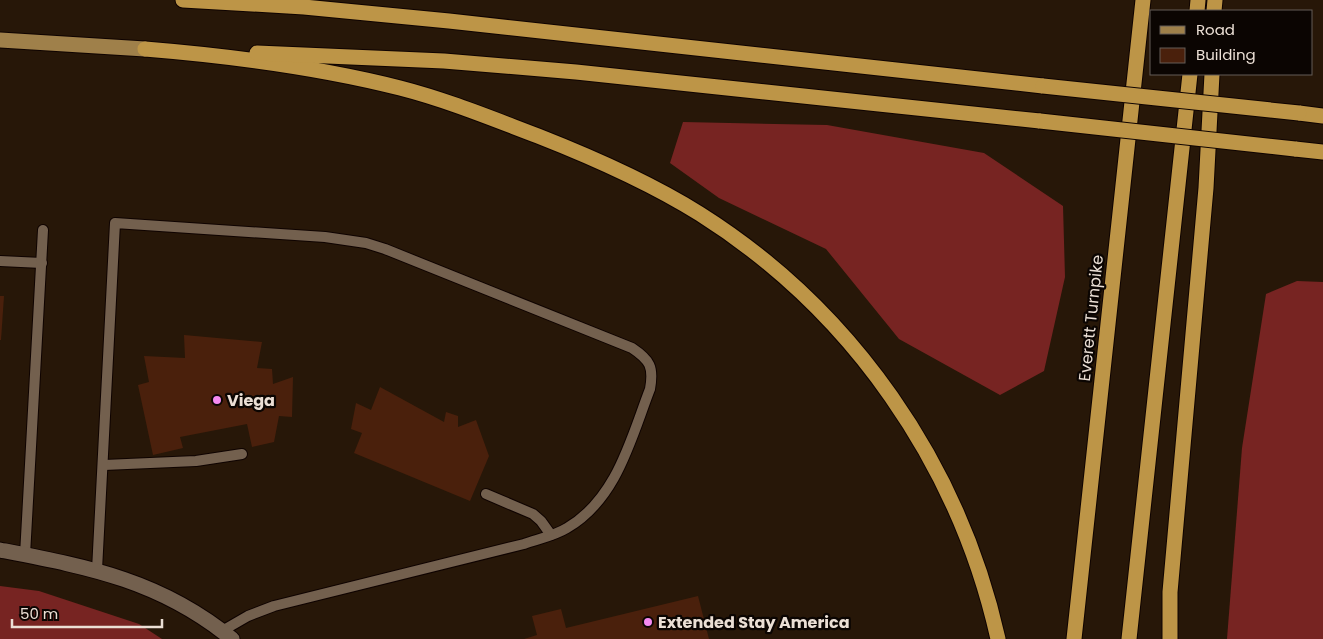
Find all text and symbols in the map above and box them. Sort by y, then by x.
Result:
legend [1150,10,1313,75]
text: Road [1196,19,1235,40]
text: Building [1196,44,1256,65]
street label: Everett Turnpike [1073,254,1109,382]
place label: Viega [227,389,275,412]
marker: Viega [211,394,223,406]
scale bar [12,596,162,628]
text: 50 m [20,603,58,624]
place label: Extended Stay America [658,611,850,634]
marker: Extended Stay America [642,616,654,628]

